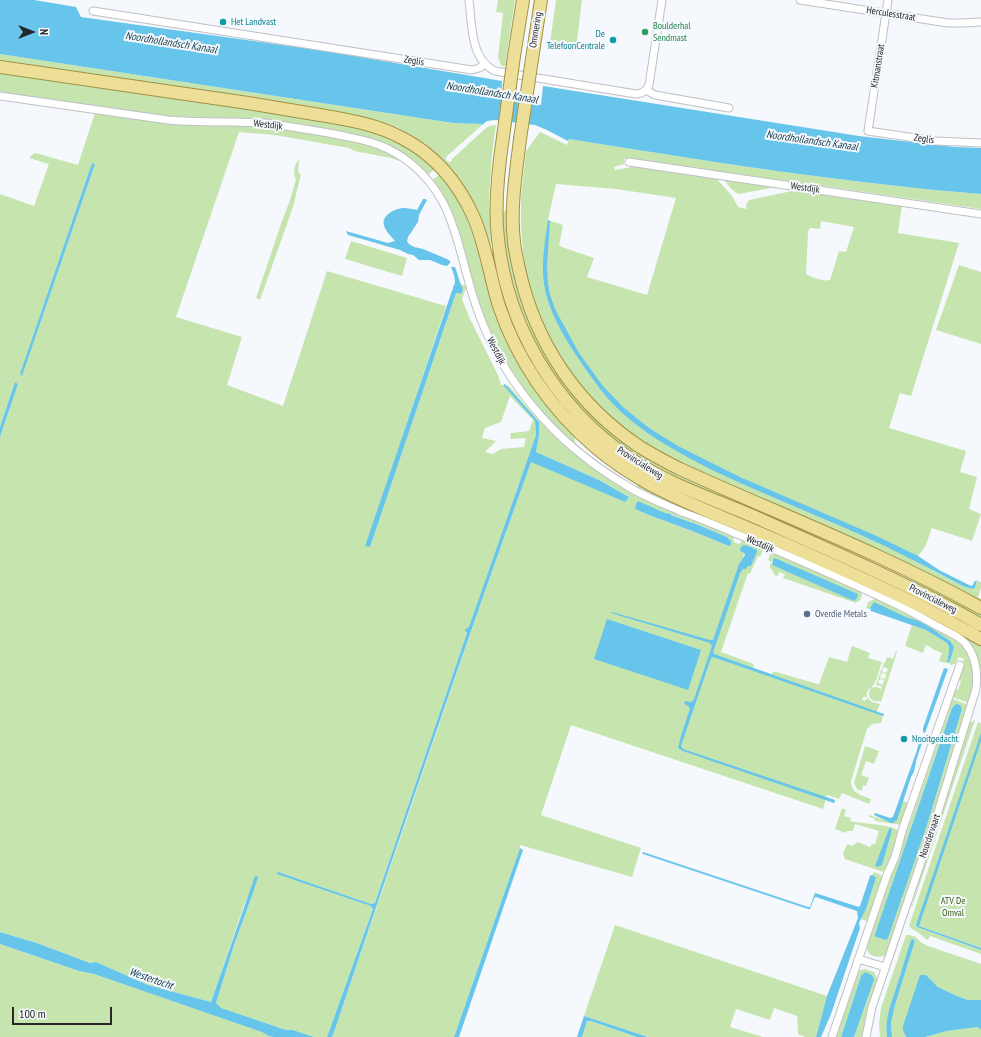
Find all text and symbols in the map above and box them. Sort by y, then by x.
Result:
street label: Herculesstraat [866,4,916,24]
street label: Ommering [527,11,545,49]
north arrow [12,12,52,52]
place label: Het Landvast [231,16,276,28]
marker: Het Landvast [218,17,228,27]
place label: Boulderhal Sendmast [653,20,691,44]
marker: Boulderhal Sendmast [640,27,650,37]
place label: De TelefoonCentrale [547,28,605,52]
text: N [37,29,51,35]
water label: Noordhollandsch Kanaal [124,29,218,57]
marker: De TelefoonCentrale [608,35,618,45]
street label: Kitmanstraat [869,43,887,89]
street label: Zeglis [403,53,425,69]
water label: Noordhollandsch Kanaal [445,79,539,107]
street label: Westdijk [253,118,283,132]
water label: Noordhollandsch Kanaal [765,128,859,154]
street label: Zeglis [913,132,935,146]
street label: Westdijk [790,180,820,196]
street label: Westdijk [484,335,508,367]
street label: Provincialeweg [615,444,665,482]
street label: Westdijk [744,533,776,555]
street label: Provincialeweg [907,582,959,616]
place label: Overdie Metals [815,608,867,620]
marker: Overdie Metals [802,609,812,619]
place label: Nooitgedacht [912,733,958,745]
marker: Nooitgedacht [899,734,909,744]
street label: Noordervaart [917,813,943,859]
park label: ATV De Omval [941,895,965,918]
water label: Westertocht [127,965,175,993]
scale bar [14,999,114,1025]
text: 100 m [19,1006,46,1021]

